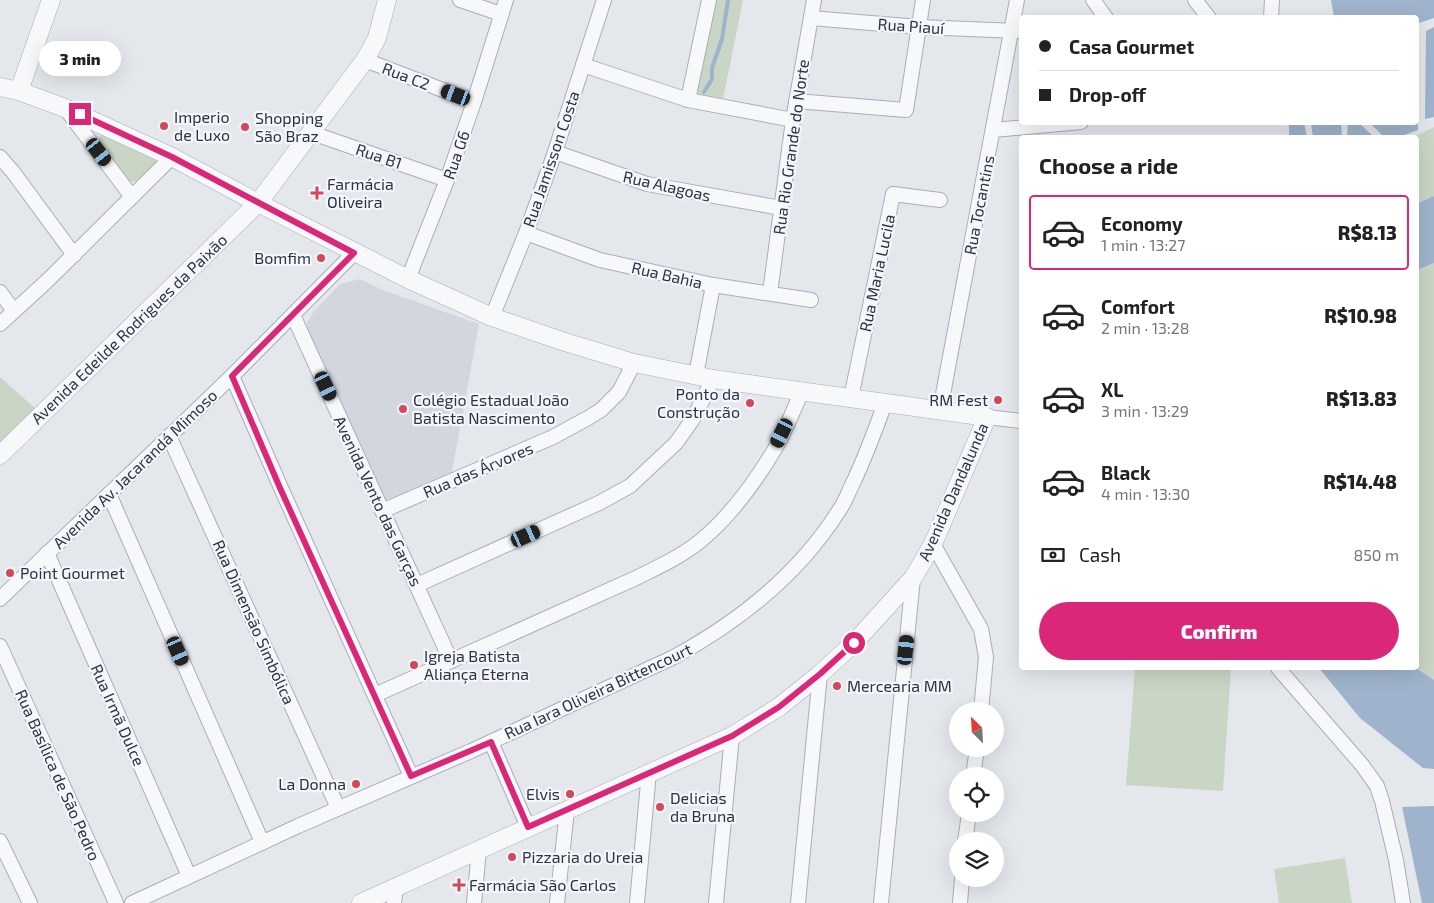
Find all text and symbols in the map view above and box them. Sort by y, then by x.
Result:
street label: Rua Piauí [877,14,946,37]
text: Casa Gourmet [1069,35,1194,58]
callout: 3 min [39,42,121,76]
text: 3 min [59,49,101,68]
street label: Rua C2 [380,58,433,93]
street label: Rua Rio Grande do Norte [769,58,812,236]
car [439,83,472,107]
text: Drop-off [1069,83,1146,106]
street label: Rua Jamisson Costa [518,88,583,229]
route end [69,103,91,125]
place label: Imperio de Luxo [174,107,230,144]
place label: Shopping São Braz [255,108,323,145]
marker: Imperio de Luxo [158,120,170,132]
marker: Shopping São Braz [239,121,251,133]
street label: Rua G6 [438,128,473,182]
car [83,136,114,168]
street label: Rua B1 [354,139,405,172]
text: Choose a ride [1039,152,1178,178]
street label: Rua Tocantins [960,154,997,256]
street label: Rua Alagoas [621,166,713,205]
place label: Farmácia Oliveira [327,174,394,211]
marker: Farmácia Oliveira [311,187,323,199]
icon: car [1041,210,1086,255]
street label: Rua Maria Lucila [855,212,898,333]
text: Economy [1101,212,1183,235]
text: R$8.13 [1338,221,1397,244]
street label: Avenida Edeilde Rodrigues da Paixão [27,230,231,427]
text: 1 min · 13:27 [1101,235,1185,254]
place label: Bomfim [254,248,311,267]
marker: Bomfim [315,252,327,264]
street label: Rua Bahia [630,257,704,292]
icon: car [1041,293,1086,338]
text: Comfort [1101,295,1175,318]
text: R$10.98 [1324,304,1397,327]
text: 2 min · 13:28 [1101,318,1190,337]
car [312,369,339,403]
icon: car [1041,376,1086,421]
text: XL [1101,378,1123,401]
place label: Ponto da Construção [657,384,740,422]
street label: Avenida Av. Jacarandá Mimoso [49,385,221,552]
text: R$13.83 [1326,387,1397,410]
place label: Colégio Estadual João Batista Nascimento [413,390,569,427]
place label: RM Fest [929,390,988,409]
marker: RM Fest [992,394,1004,406]
marker: Ponto da Construção [744,397,756,409]
text: 3 min · 13:29 [1101,401,1189,420]
marker: Colégio Estadual João Batista Nascimento [397,403,409,415]
street label: Avenida Vento das Garças [330,412,426,590]
car [768,416,795,450]
street label: Avenida Dandalunda [914,420,992,564]
street label: Rua das Árvores [420,438,536,501]
icon: car [1041,459,1086,504]
text: Black [1101,461,1151,484]
text: R$14.48 [1323,470,1397,493]
text: 4 min · 13:30 [1101,484,1190,503]
car [509,523,542,549]
street label: Rua Dimensão Simbólica [210,537,299,707]
icon: cash [1039,541,1067,569]
text: Cash [1079,543,1121,566]
text: 850 m [1353,545,1399,564]
place label: Point Gourmet [20,563,125,582]
marker: Point Gourmet [4,567,16,579]
button: Confirm [1039,602,1399,660]
route start [843,632,865,654]
car [165,634,190,668]
car [896,634,915,666]
street label: Rua Iara Oliveira Bittencourt [501,639,695,742]
place label: Igreja Batista Aliança Eterna [424,646,529,684]
marker: Igreja Batista Aliança Eterna [408,659,420,671]
street label: Rua Irmã Dulce [88,661,149,769]
place label: Mercearia MM [847,676,952,695]
marker: Mercearia MM [831,680,843,692]
street label: Rua Basílica de São Pedro [12,686,105,863]
north arrow [949,702,1004,758]
map controls [949,702,1004,887]
button: locate [949,767,1004,822]
place label: La Donna [278,774,346,793]
marker: La Donna [350,778,362,790]
place label: Elvis [526,784,560,803]
marker: Elvis [564,788,576,800]
place label: Delicias da Bruna [670,788,735,825]
marker: Delicias da Bruna [654,801,666,813]
button: layers [949,832,1004,887]
place label: Pizzaria do Ureia [522,847,643,866]
marker: Pizzaria do Ureia [506,851,518,863]
place label: Farmácia São Carlos [469,875,616,894]
marker: Farmácia São Carlos [453,879,465,891]

